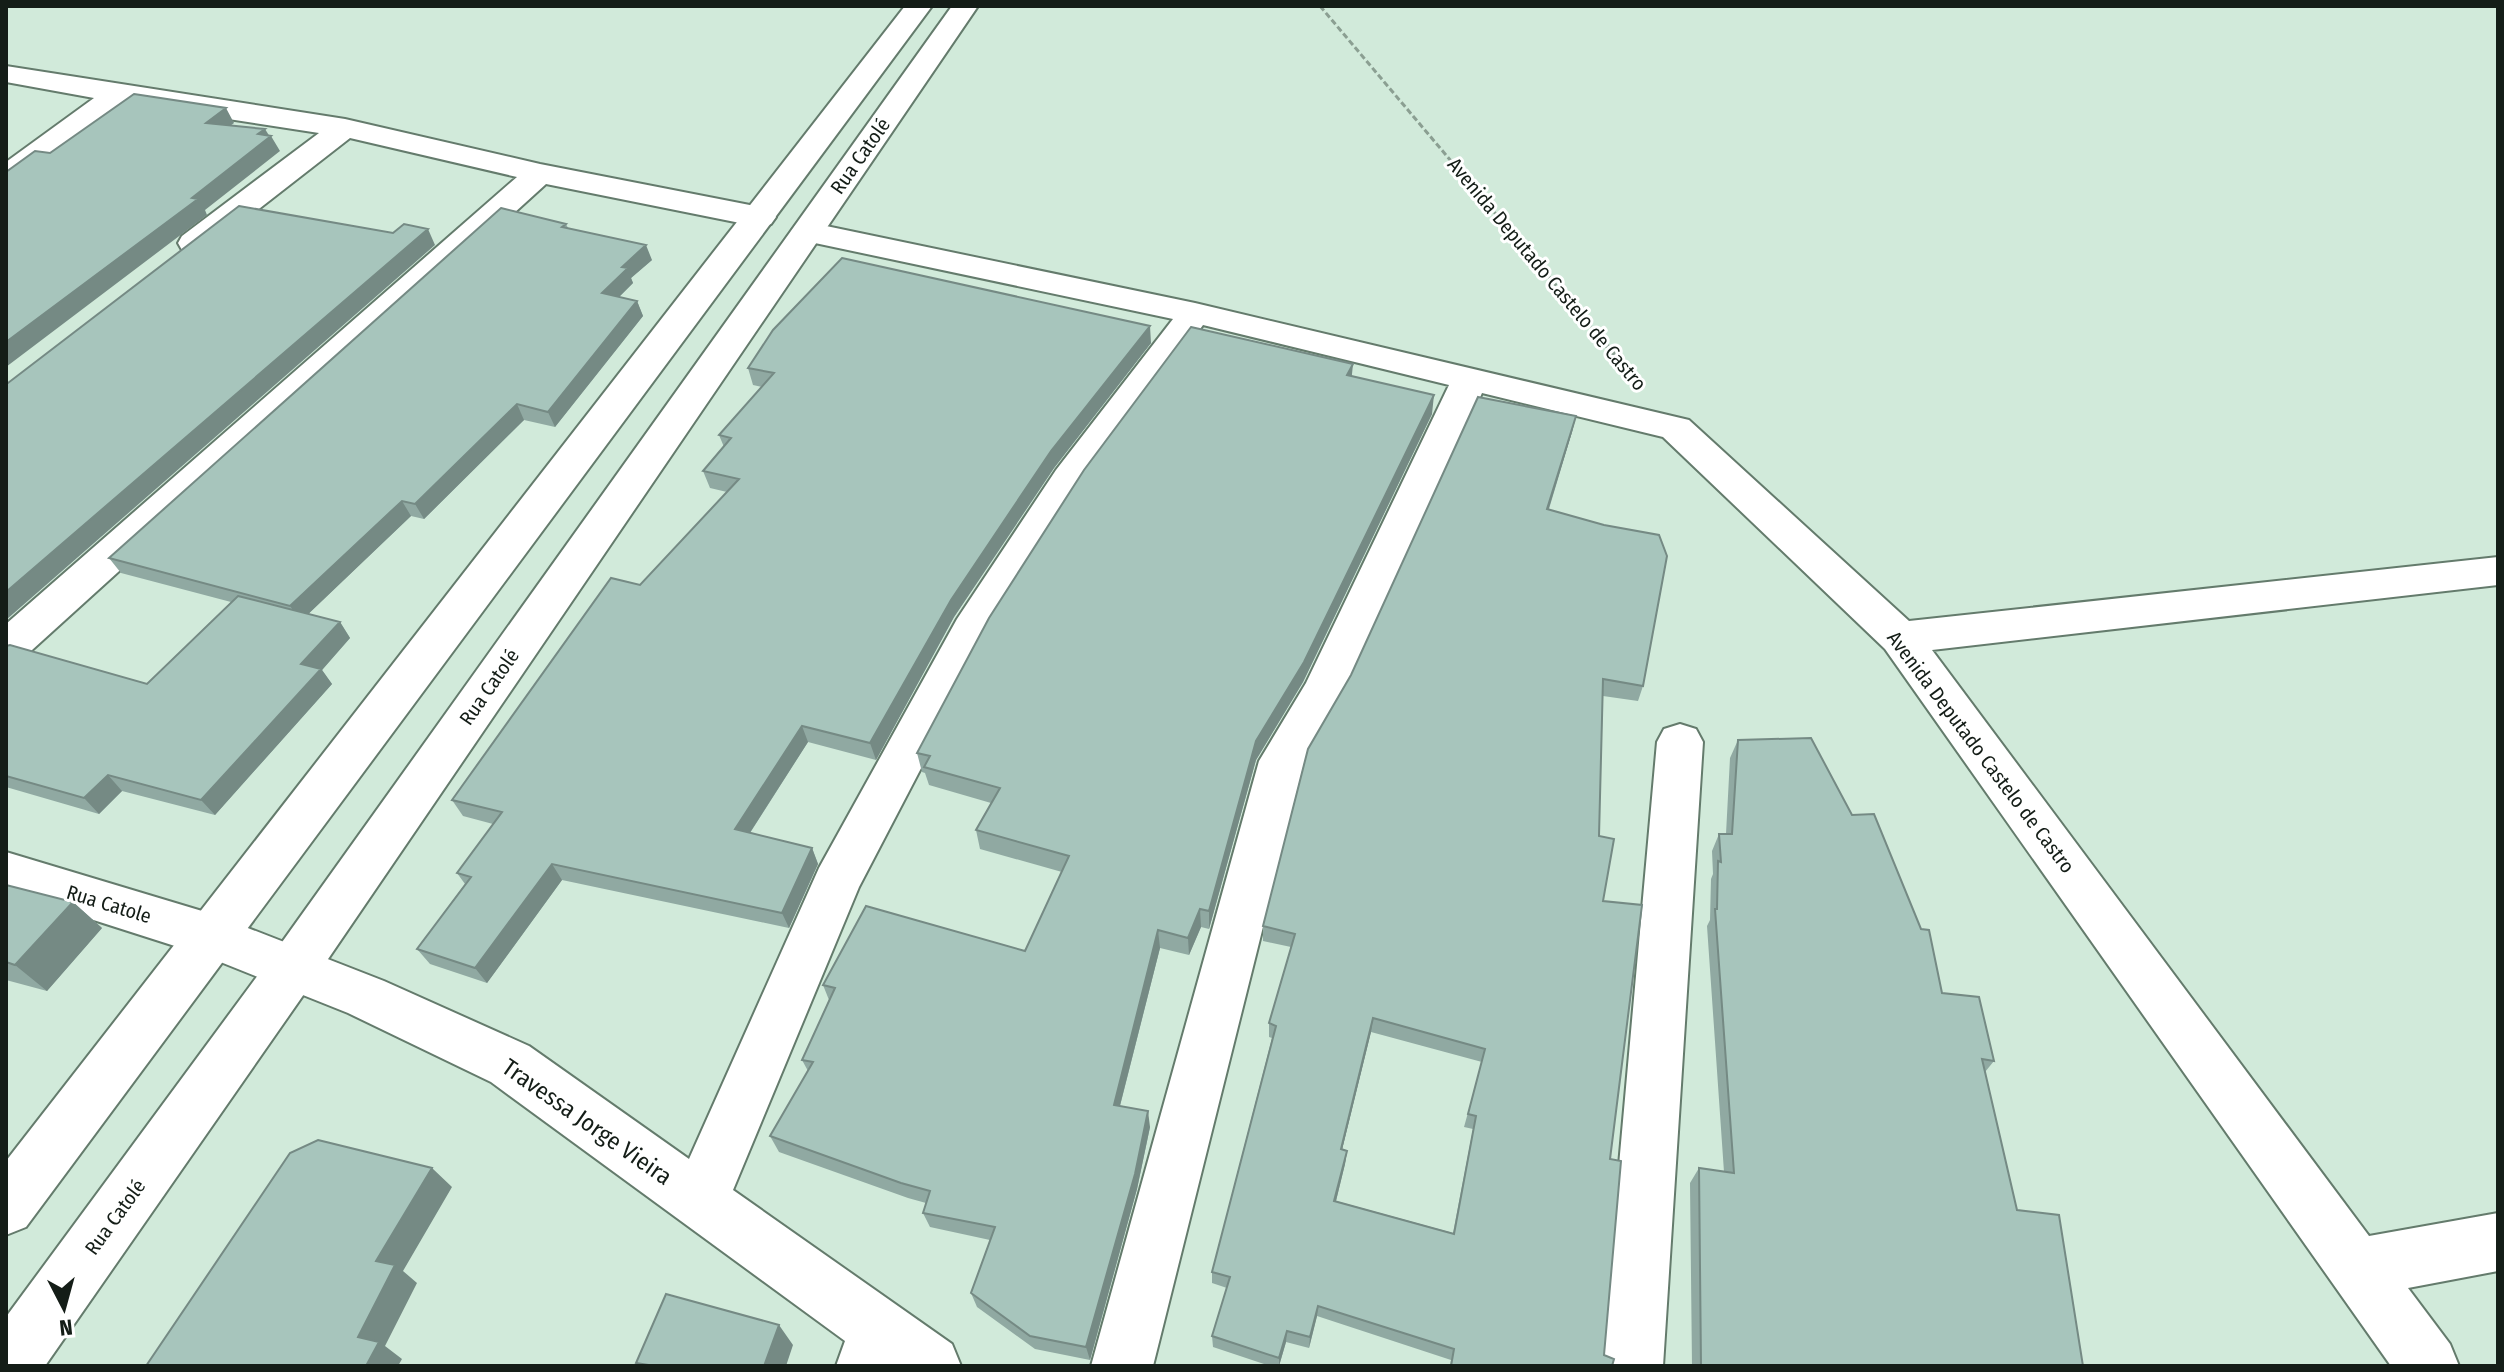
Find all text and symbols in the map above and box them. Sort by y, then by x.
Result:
street label: Rua Catolé [825,113,895,199]
street label: Avenida Deputado Castelo de Castro [1443,153,1651,395]
street label: Avenida Deputado Castelo de Castro [1882,626,2080,878]
street label: Rua Catolé [454,644,524,730]
street label: Rua Catole [64,880,154,928]
street label: Travessa Jorge Vieira [497,1053,677,1191]
street label: Rua Catolé [80,1175,150,1259]
north arrow [24,1268,104,1348]
text: N [58,1313,74,1342]

